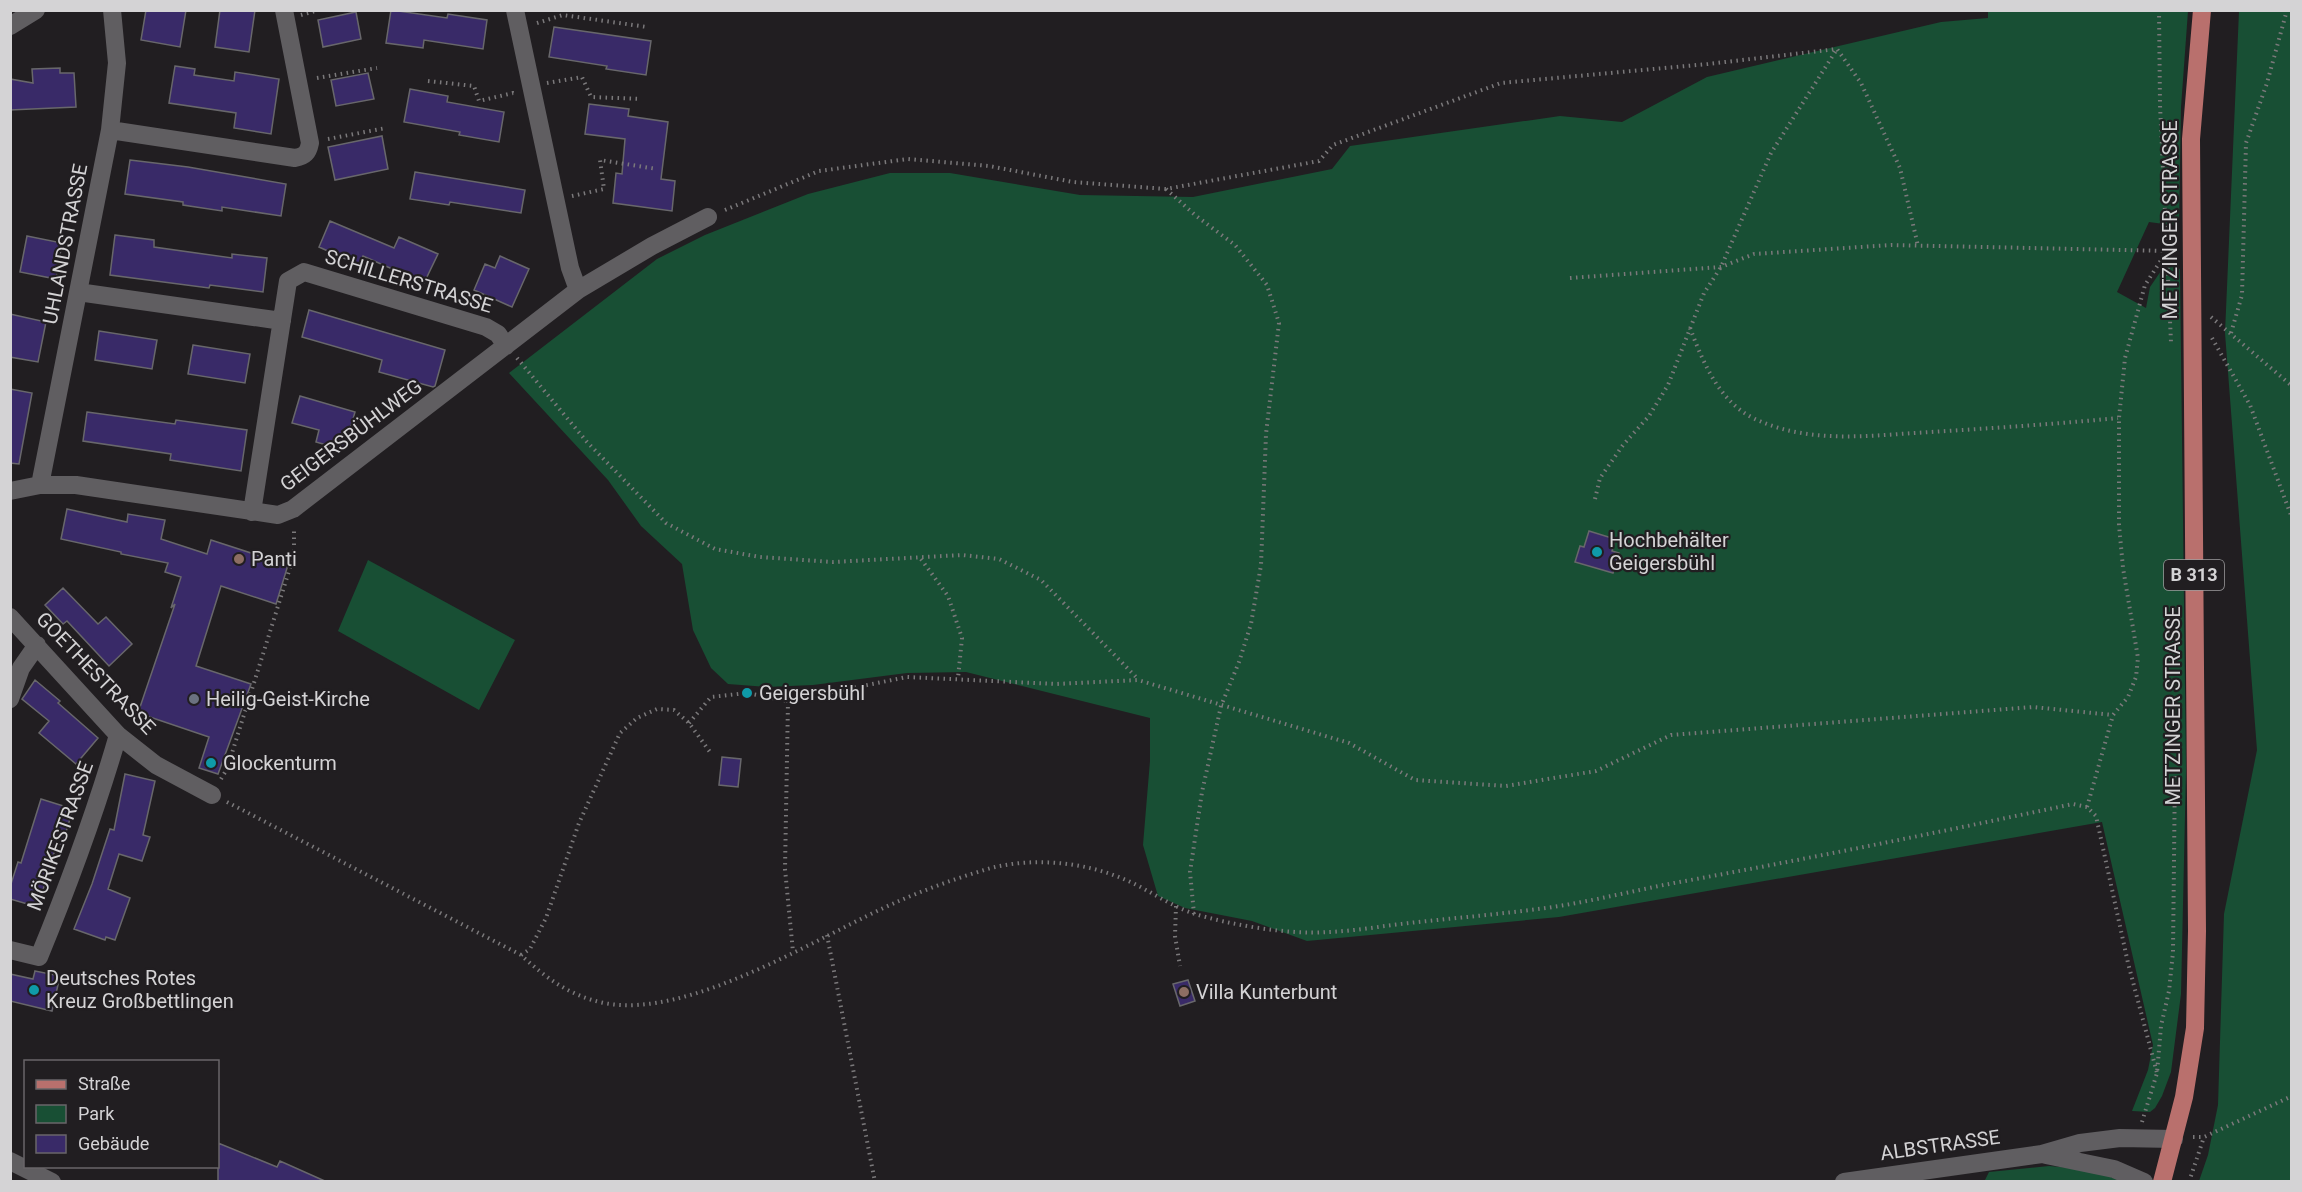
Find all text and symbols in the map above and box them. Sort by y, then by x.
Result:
street label: METZINGER STRASSE [2158,120,2182,320]
street label: UHLANDSTRASSE [38,162,92,326]
street label: SCHILLERSTRASSE [322,244,496,318]
street label: GEIGERSBÜHLWEG [275,374,427,496]
place label: Hochbehälter Geigersbühl [1609,528,1729,575]
marker: Hochbehälter Geigersbühl [1590,545,1604,559]
place label: Panti [251,547,297,571]
marker: Panti [232,552,246,566]
road number: B 313 [2164,560,2224,590]
street label: METZINGER STRASSE [2161,606,2185,806]
street label: GOETHESTRASSE [32,607,160,739]
place label: Geigersbühl [759,681,865,705]
marker: Geigersbühl [740,686,754,700]
place label: Heilig-Geist-Kirche [206,687,370,711]
marker: Heilig-Geist-Kirche [187,692,201,706]
place label: Glockenturm [223,751,337,775]
marker: Glockenturm [204,756,218,770]
street label: MÖRIKESTRASSE [22,758,98,914]
place label: Deutsches Rotes Kreuz Großbettlingen [46,966,234,1013]
place label: Villa Kunterbunt [1196,980,1337,1004]
marker: Deutsches Rotes Kreuz Großbettlingen [27,983,41,997]
marker: Villa Kunterbunt [1177,985,1191,999]
legend [24,1060,219,1168]
text: Straße [78,1073,130,1094]
text: Park [78,1103,115,1124]
street label: ALBSTRASSE [1879,1125,2001,1165]
text: Gebäude [78,1133,149,1154]

